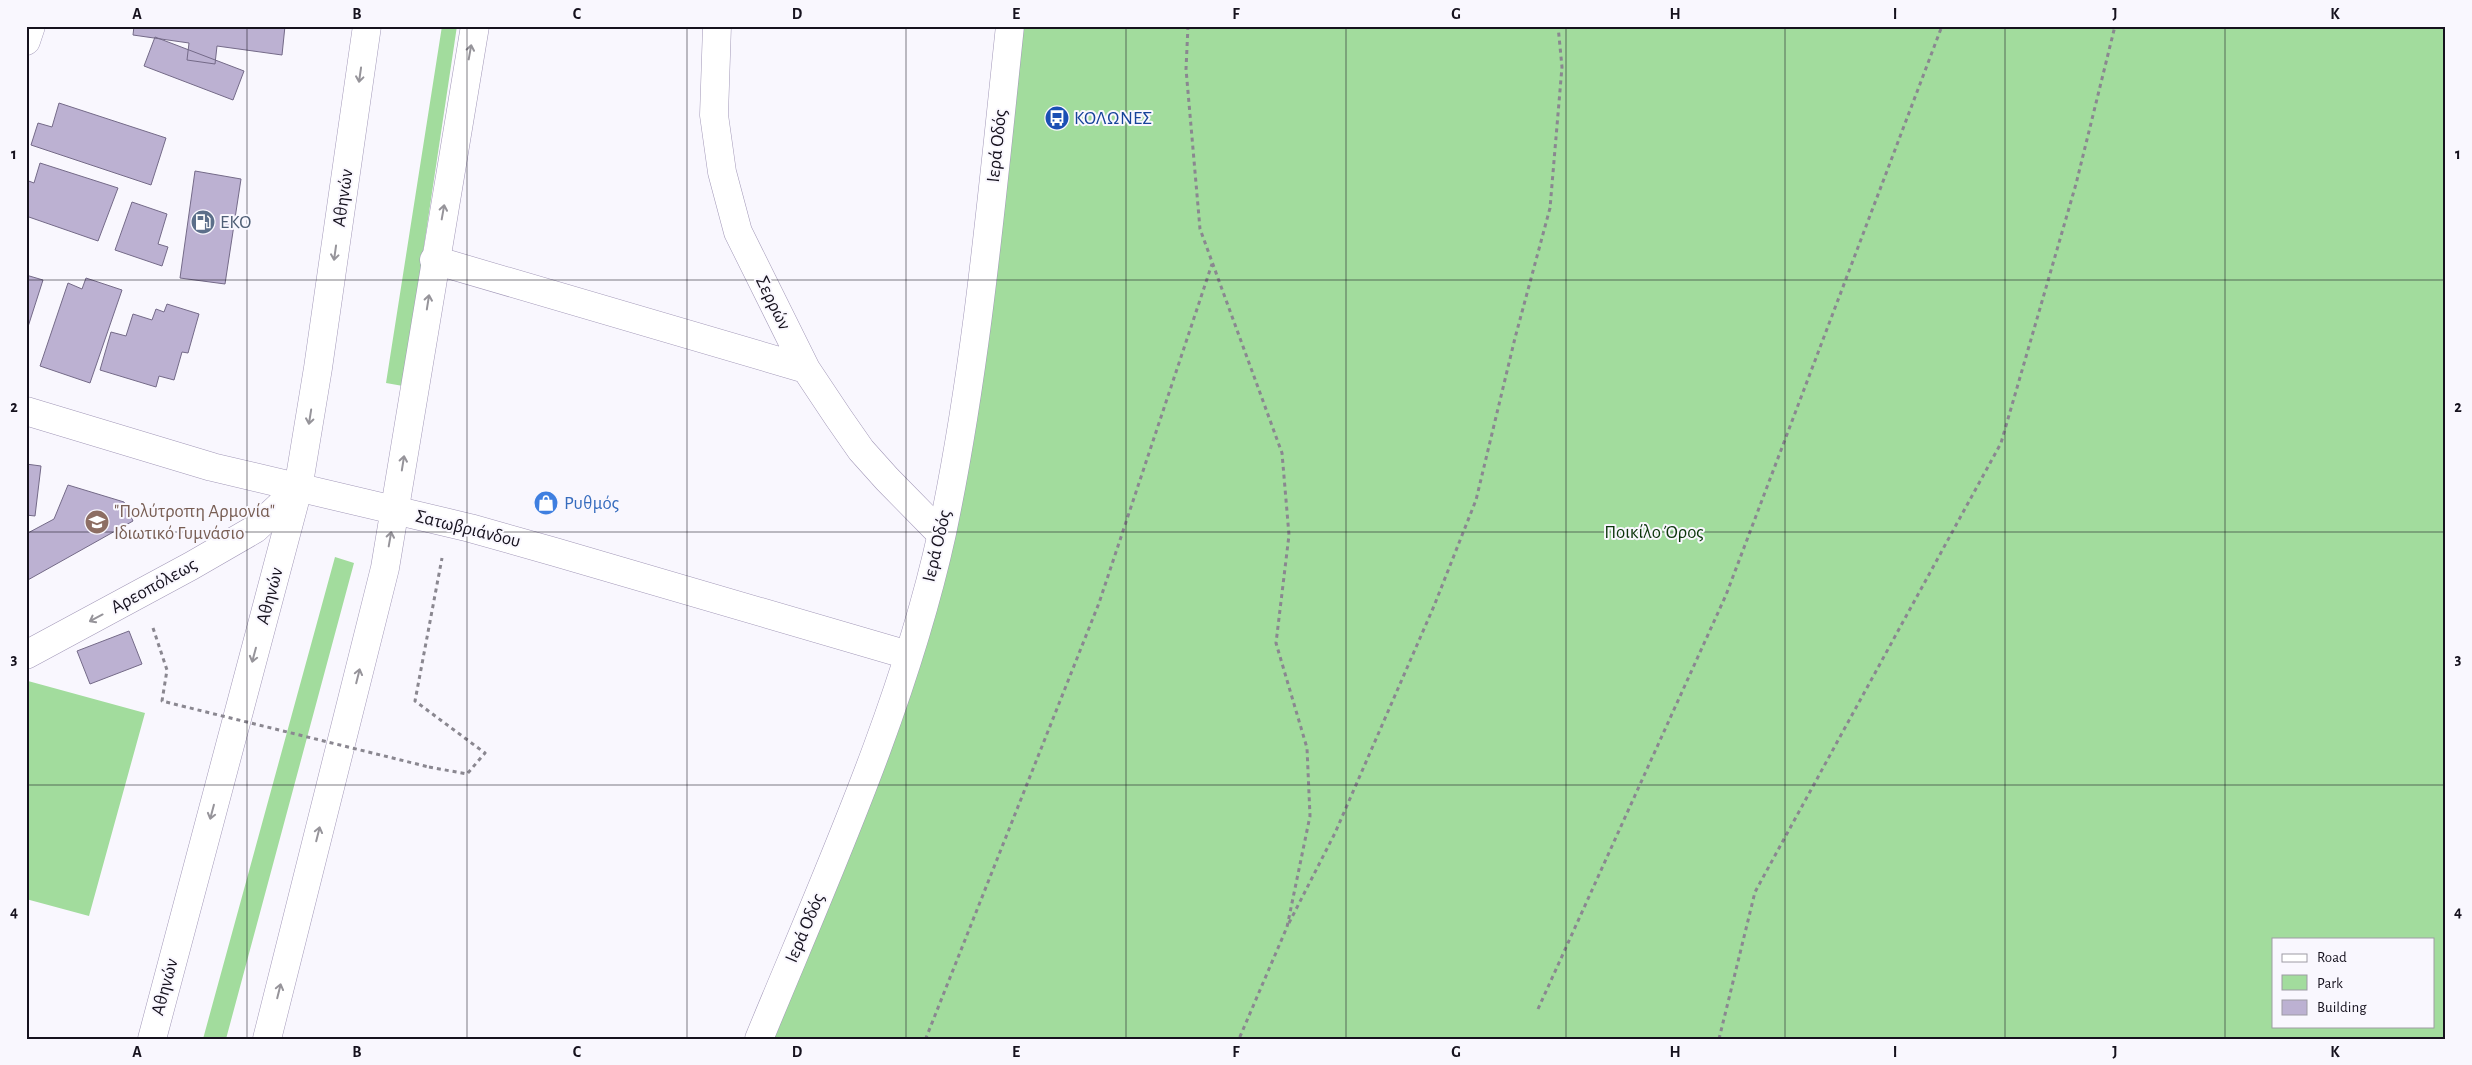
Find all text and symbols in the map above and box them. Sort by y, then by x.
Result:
text: A [132,6,142,22]
text: B [352,6,362,22]
text: C [573,6,582,22]
text: D [792,6,803,22]
text: E [1012,6,1020,22]
text: F [1232,6,1240,22]
text: G [1451,6,1461,22]
text: H [1669,6,1681,22]
text: I [1893,6,1897,22]
text: J [2112,6,2118,22]
text: K [2330,6,2340,22]
one-way arrow [466,44,476,60]
one-way arrow [355,66,365,82]
bus stop icon: ΚΟΛΩΝΕΣ [1044,105,1070,131]
street label: Ιερά Οδός [984,109,1010,183]
place label: ΚΟΛΩΝΕΣ [1074,109,1152,128]
text: 1 [11,146,17,162]
text: 1 [2455,146,2461,162]
street label: Αθηνών [330,168,356,228]
one-way arrow [438,204,448,220]
fuel station icon: EKO [190,209,216,235]
place label: EKO [220,213,251,232]
one-way arrow [330,244,340,260]
street label: Σερρών [752,273,794,333]
one-way arrow [423,295,433,311]
text: 2 [10,399,18,415]
text: 2 [2454,399,2462,415]
one-way arrow [305,408,315,424]
one-way arrow [398,455,408,471]
shop icon: Ρυθμός [533,490,559,516]
place label: Ρυθμός [564,494,619,513]
place label: "Πολύτροπη Αρμονία" Ιδιωτικό Γυμνάσιο [114,502,275,543]
street label: Σατωβριάνδου [414,507,522,551]
street label: Ιερά Οδός [919,508,955,584]
school or university icon: "Πολύτροπη Αρμονία" Ιδιωτικό Γυμνάσιο [84,509,110,535]
park label: Ποικίλο Όρος [1604,523,1704,542]
one-way arrow [386,532,396,548]
street label: Αρεοπόλεως [108,555,200,617]
street label: Αθηνών [253,565,287,627]
one-way arrow [89,614,104,623]
one-way arrow [249,647,259,663]
text: 3 [11,651,18,667]
text: 3 [2455,651,2462,667]
one-way arrow [353,669,363,685]
one-way arrow [207,804,216,820]
one-way arrow [314,826,323,842]
street label: Ιερά Οδός [782,891,828,965]
text: 4 [10,904,18,920]
text: 4 [2454,904,2462,920]
legend [2272,938,2434,1028]
text: Road [2317,950,2347,965]
street label: Αθηνών [148,956,182,1018]
text: Park [2317,976,2343,991]
one-way arrow [275,984,284,1000]
text: Building [2317,1000,2367,1015]
text: A [132,1044,142,1060]
text: B [352,1044,362,1060]
text: C [573,1044,582,1060]
text: D [792,1044,803,1060]
text: E [1012,1044,1020,1060]
text: F [1232,1044,1240,1060]
text: G [1451,1044,1461,1060]
text: H [1669,1044,1681,1060]
text: I [1893,1044,1897,1060]
text: J [2112,1044,2118,1060]
text: K [2330,1044,2340,1060]

